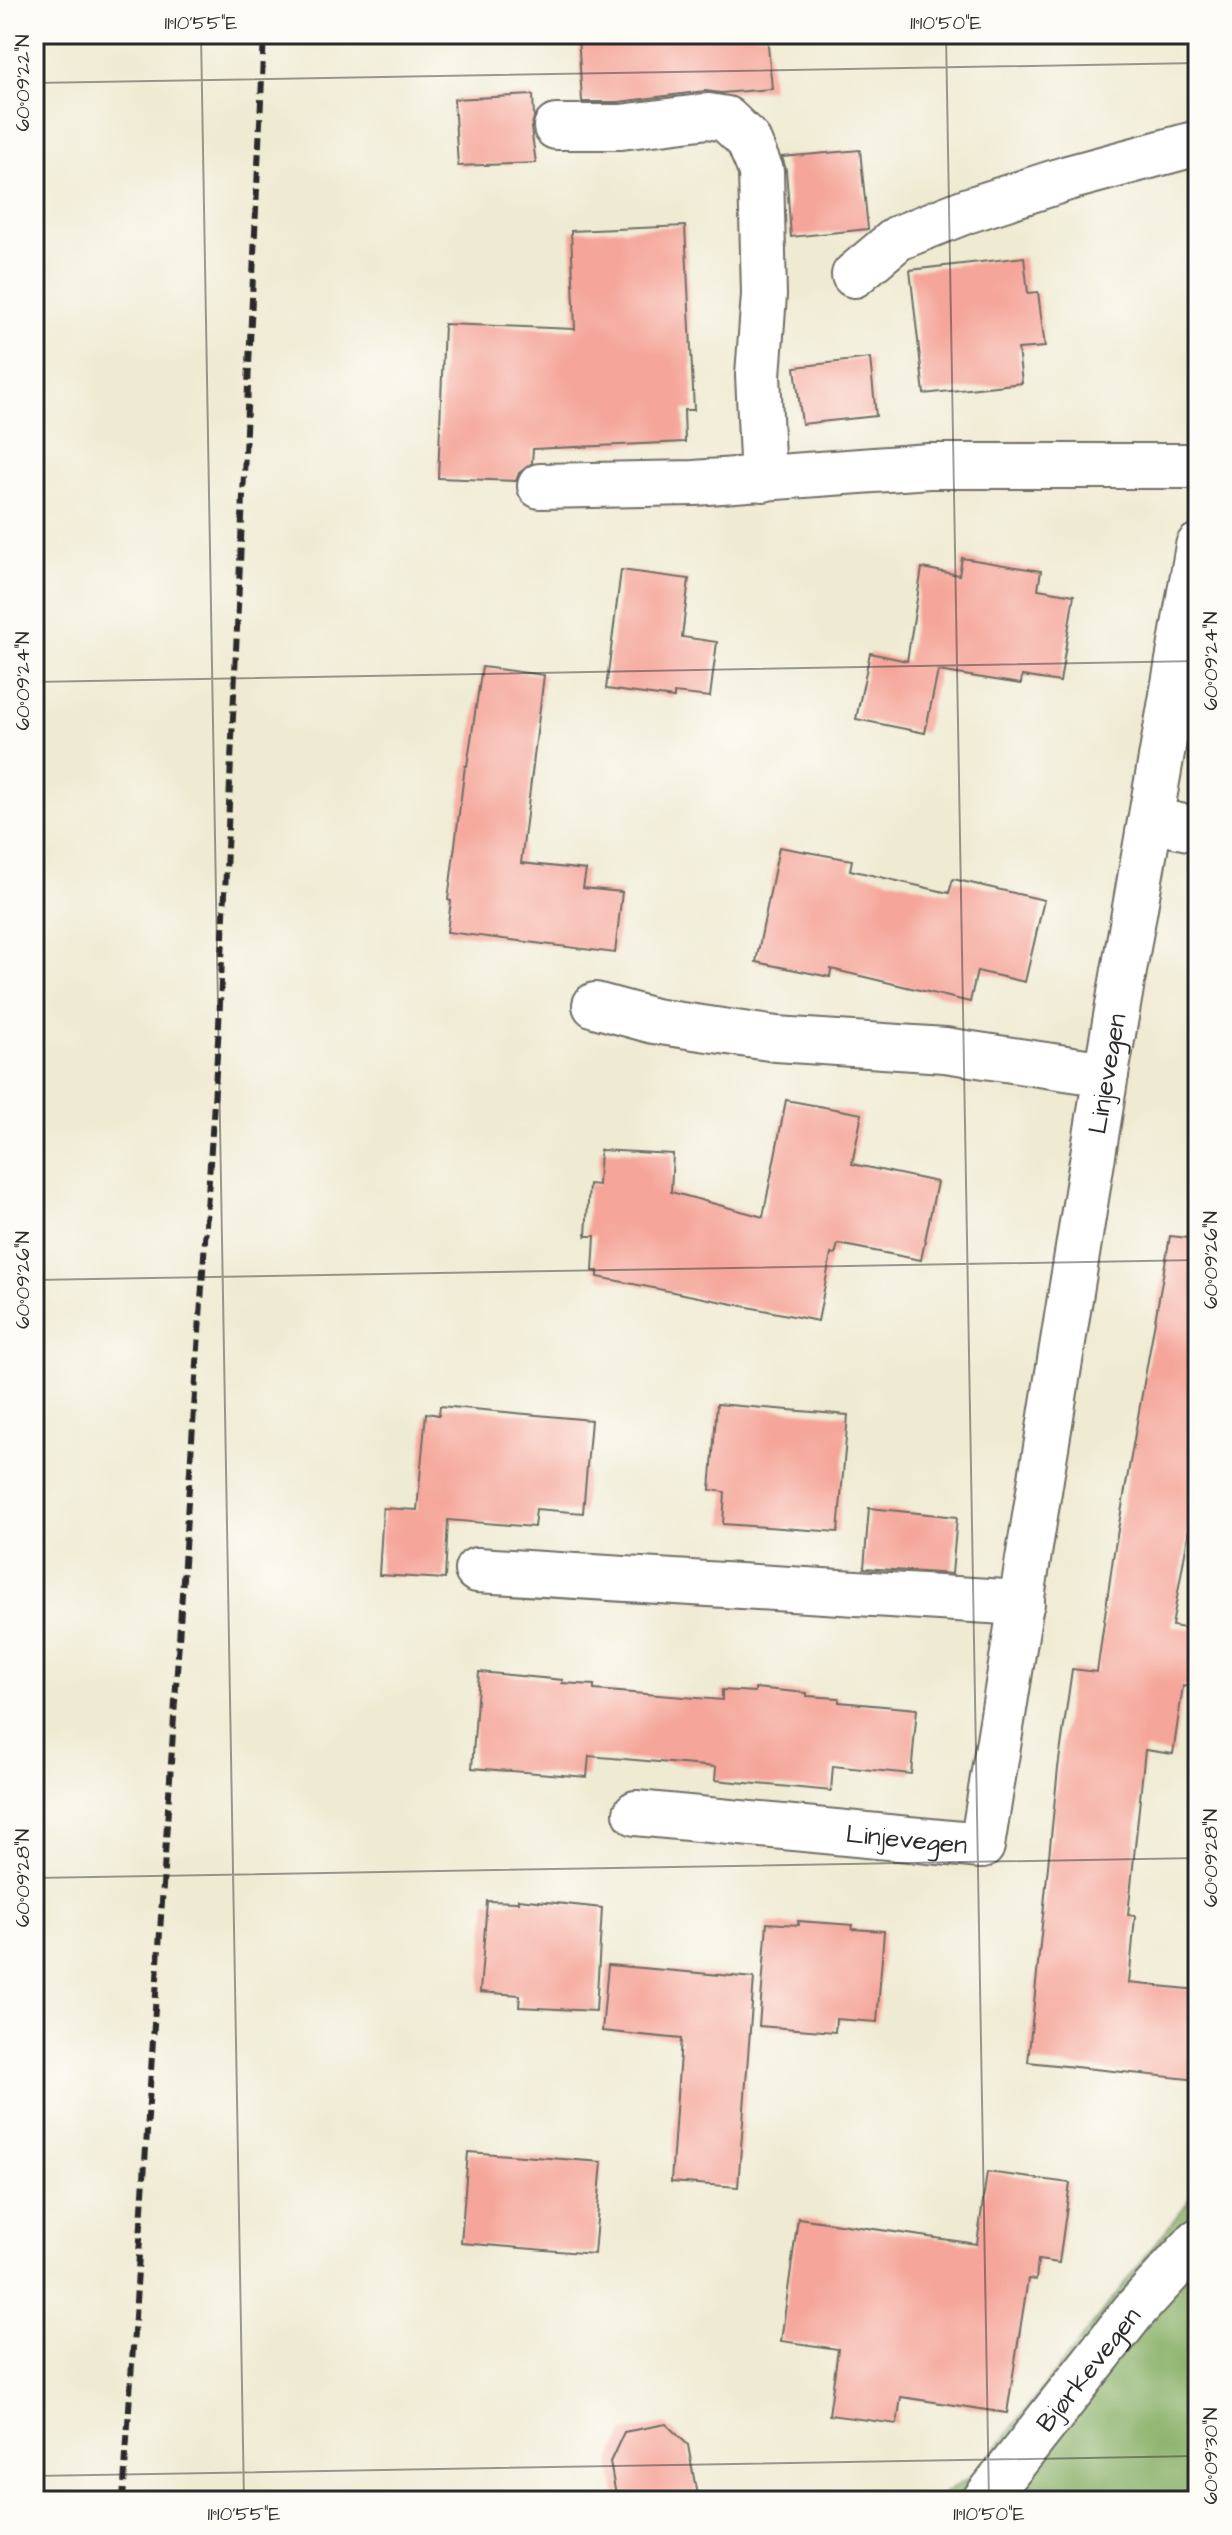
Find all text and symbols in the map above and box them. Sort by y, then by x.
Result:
text: 11°10'55"E [165,9,238,37]
text: 11°10'50"E [910,9,982,37]
text: 60°09'22"N [9,35,37,131]
text: 60°09'24"N [1197,611,1225,711]
text: 60°09'24"N [9,631,37,731]
street label: Linjevegen [1080,1011,1135,1137]
text: 60°09'26"N [1197,1211,1225,1309]
text: 60°09'26"N [9,1231,37,1329]
text: 60°09'28"N [1197,1809,1225,1907]
street label: Linjevegen [844,1816,969,1864]
text: 60°09'28"N [9,1829,37,1927]
street label: Bjørkevegen [1028,2300,1149,2440]
text: 60°09'30"N [1197,2408,1225,2504]
text: 11°10'55"E [208,2500,281,2528]
text: 11°10'50"E [953,2500,1025,2528]

